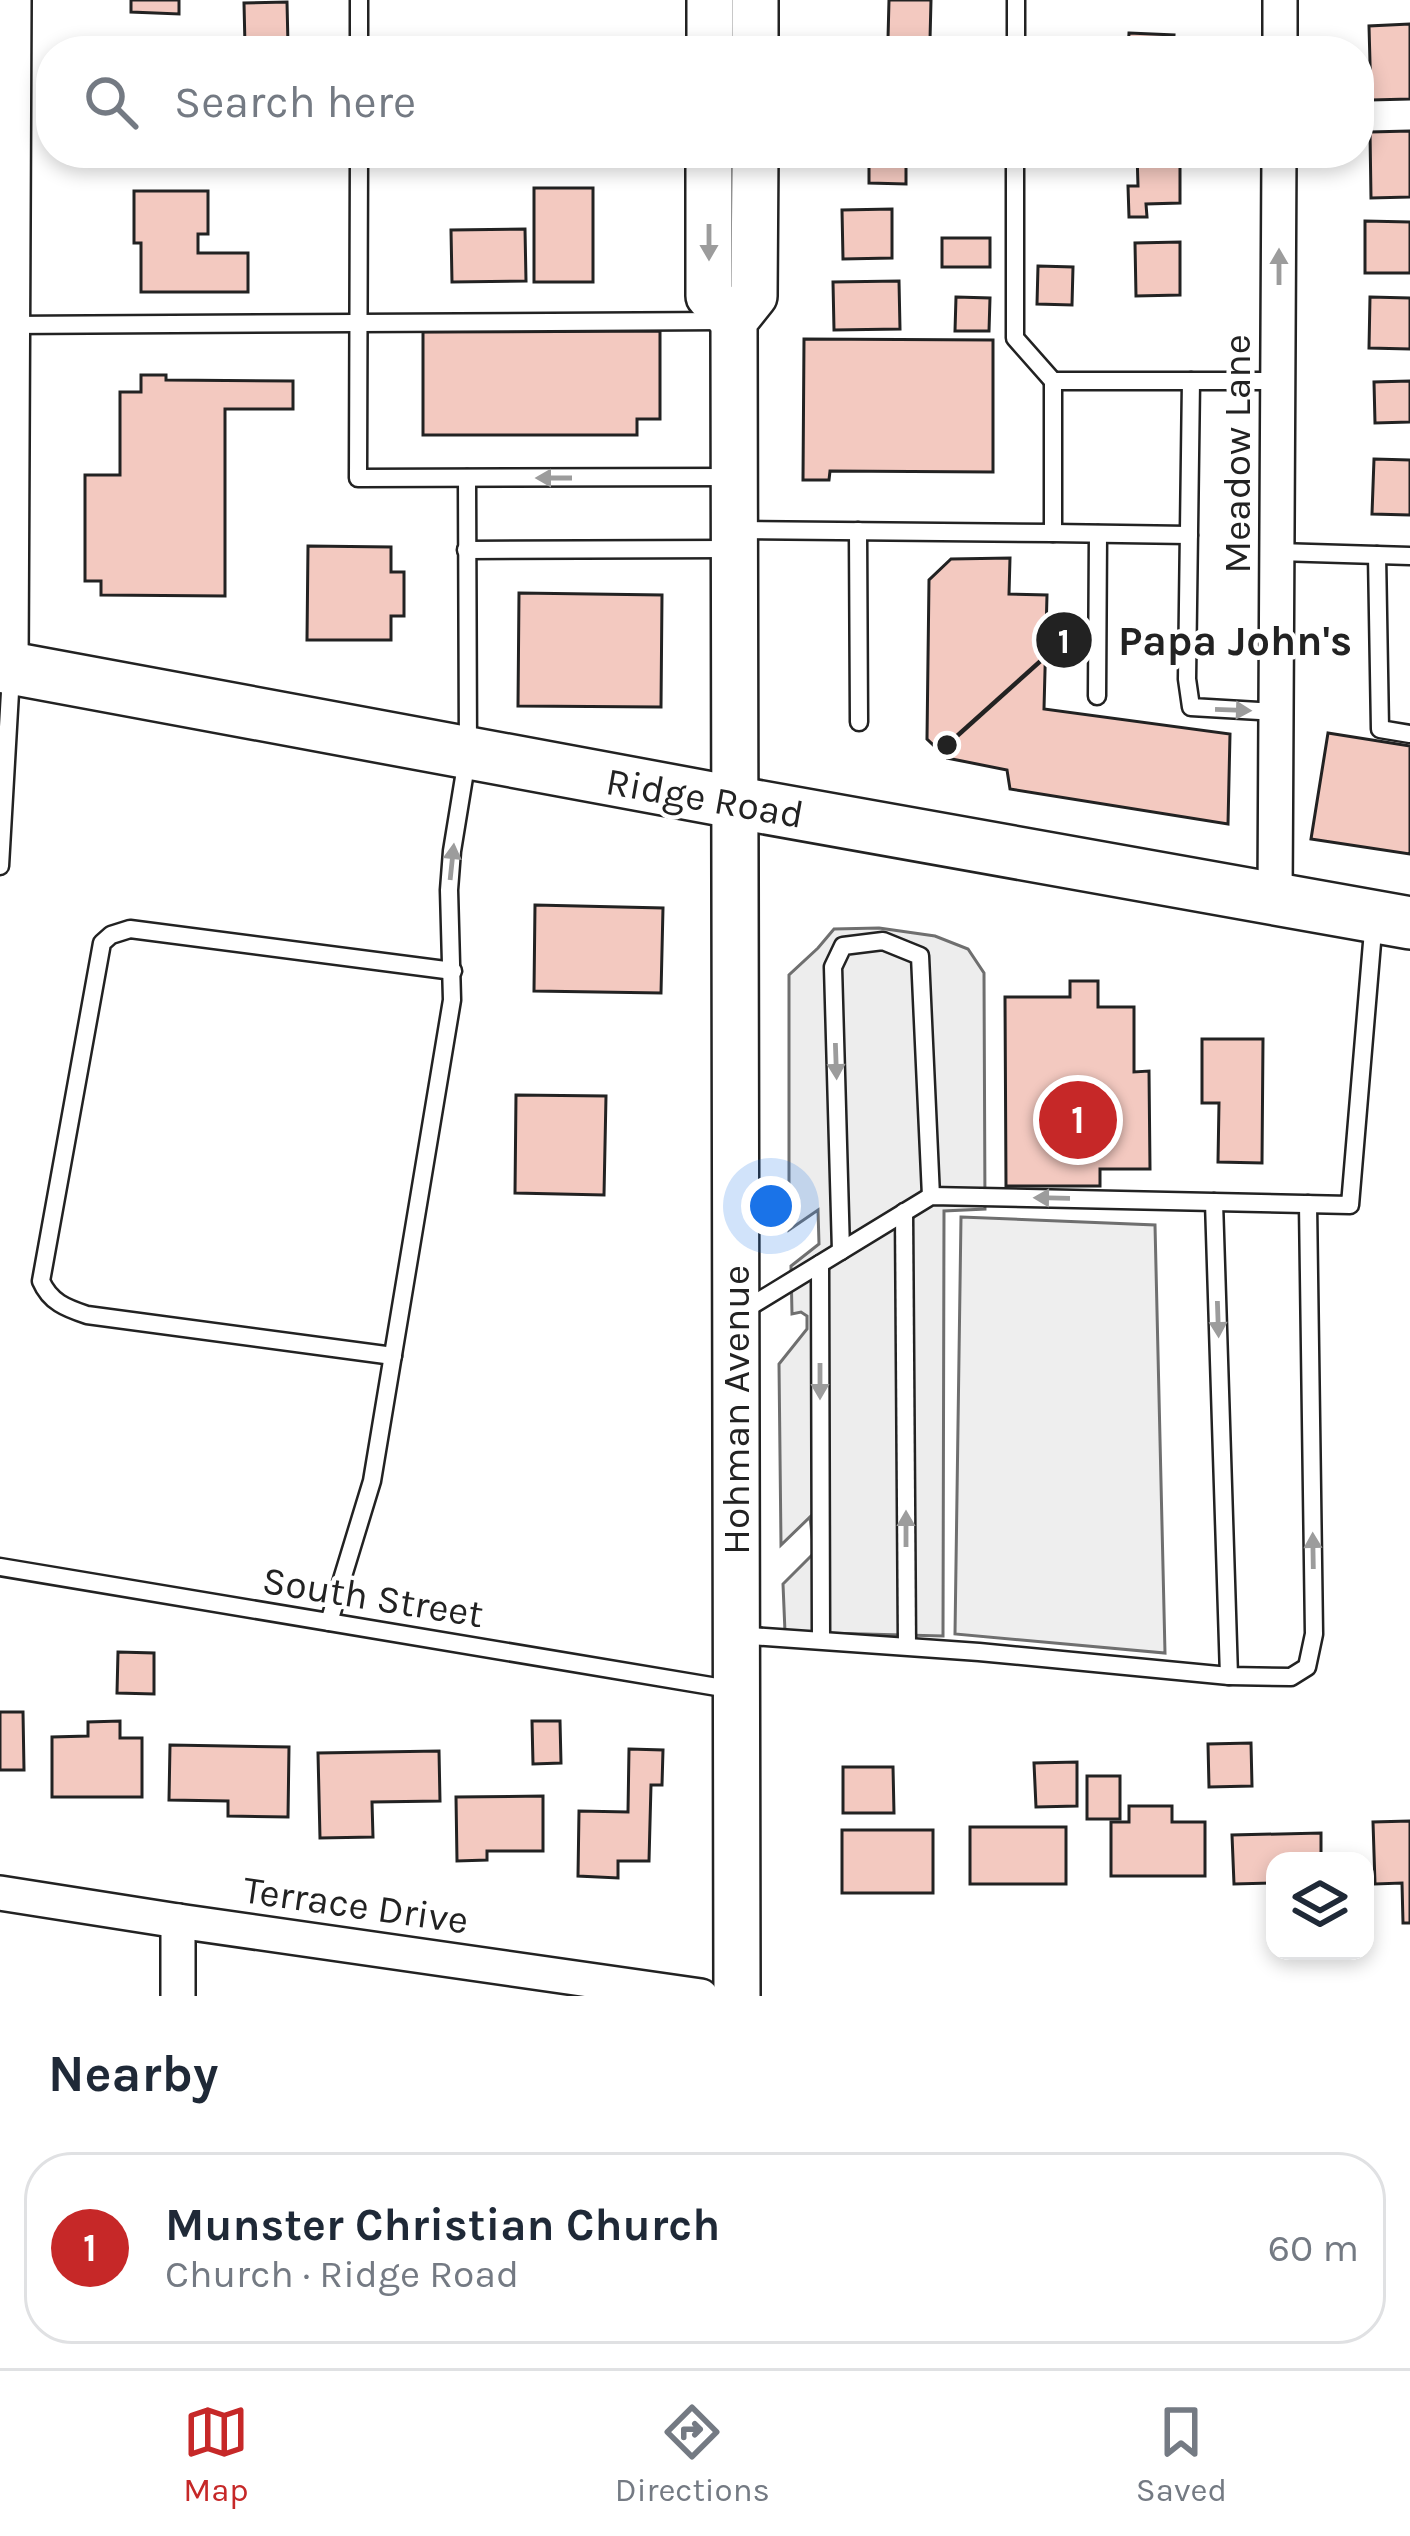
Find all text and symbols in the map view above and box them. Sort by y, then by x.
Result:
search box [36,36,1374,168]
icon: search [78,69,144,135]
text: Search here [174,76,416,128]
one-way arrow [699,224,719,262]
one-way arrow [1269,247,1289,285]
street label: Meadow Lane [1214,334,1260,574]
one-way arrow [534,468,572,488]
callout: Papa John's [1034,601,1376,679]
text: Papa John's [1118,616,1352,666]
text: 1 [1058,620,1070,662]
one-way arrow [1215,701,1253,720]
street label: Ridge Road [602,758,807,838]
one-way arrow [443,843,462,880]
one-way arrow [826,1043,845,1081]
pin: 1 [1039,1075,1117,1165]
your location [741,1176,801,1236]
one-way arrow [1032,1189,1070,1208]
street label: Hohman Avenue [713,1265,759,1555]
one-way arrow [1208,1301,1227,1339]
one-way arrow [810,1363,830,1401]
one-way arrow [897,1509,916,1547]
one-way arrow [1303,1531,1323,1569]
street label: South Street [259,1557,487,1637]
map controls [1266,1852,1374,1960]
button: layers [1266,1852,1374,1960]
street label: Terrace Drive [240,1866,471,1944]
text: Nearby [48,2044,218,2104]
text: Munster Christian Church [165,2199,720,2251]
text: 1 [83,2225,97,2271]
text: 60 m [1268,2225,1359,2271]
text: Church · Ridge Road [165,2251,519,2297]
tab: Map [183,2399,249,2509]
tab: Directions [615,2399,770,2509]
tab: Saved [1136,2399,1227,2509]

